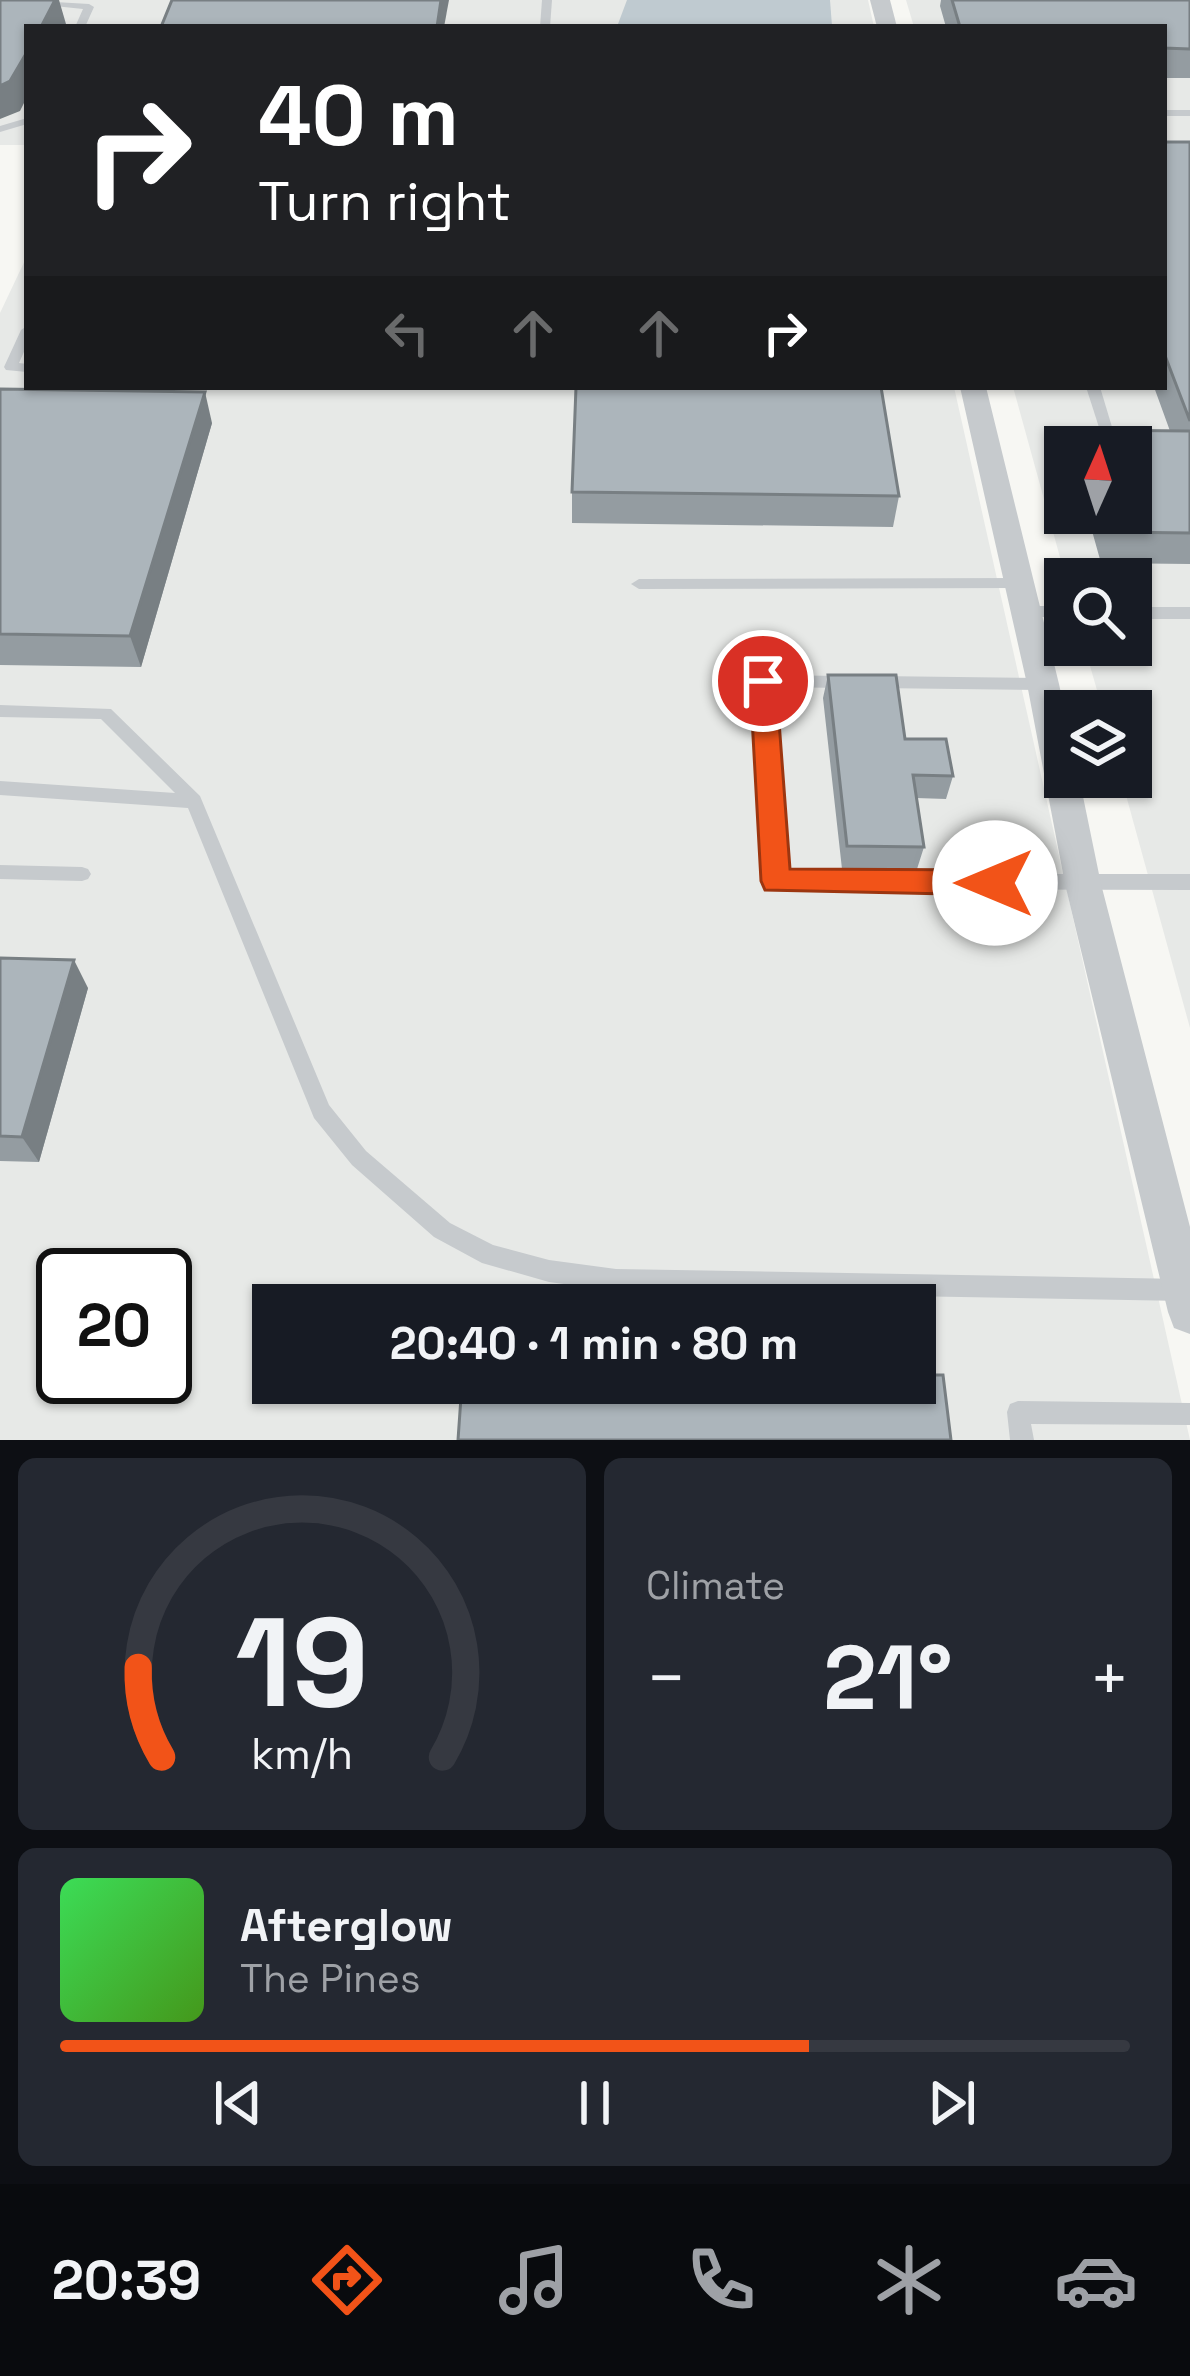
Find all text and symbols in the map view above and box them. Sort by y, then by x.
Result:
text: 40 m [258,62,459,170]
icon: right [60,72,216,228]
text: Turn right [258,167,511,236]
icon: left [374,300,440,366]
icon: ahead [500,300,566,366]
icon: ahead [626,300,692,366]
icon: right [752,300,818,366]
north arrow [1044,426,1152,534]
map controls [1044,426,1152,798]
button: search [1044,558,1152,666]
pin [712,630,814,732]
icon: arrive [730,648,796,714]
button: layers [1044,690,1152,798]
position arrow [932,820,1058,946]
speed limit sign: 20 [36,1248,192,1404]
text: 20:40 · 1 min · 80 m [390,1315,798,1372]
text: Climate [646,1561,785,1610]
text: 19 [235,1583,369,1742]
text: 21° [823,1620,953,1735]
text: − [646,1636,687,1720]
text: + [1089,1636,1130,1720]
text: km/h [251,1727,353,1782]
text: Afterglow [240,1897,453,1954]
text: The Pines [240,1954,421,2003]
icon: previous [205,2070,271,2136]
icon: pause [562,2070,628,2136]
icon: next [919,2070,985,2136]
icon: directions [305,2238,389,2322]
icon: music [492,2238,576,2322]
icon: phone [679,2238,763,2322]
icon: climate [867,2238,951,2322]
icon: car [1054,2238,1138,2322]
text: 20:39 [52,2246,201,2315]

